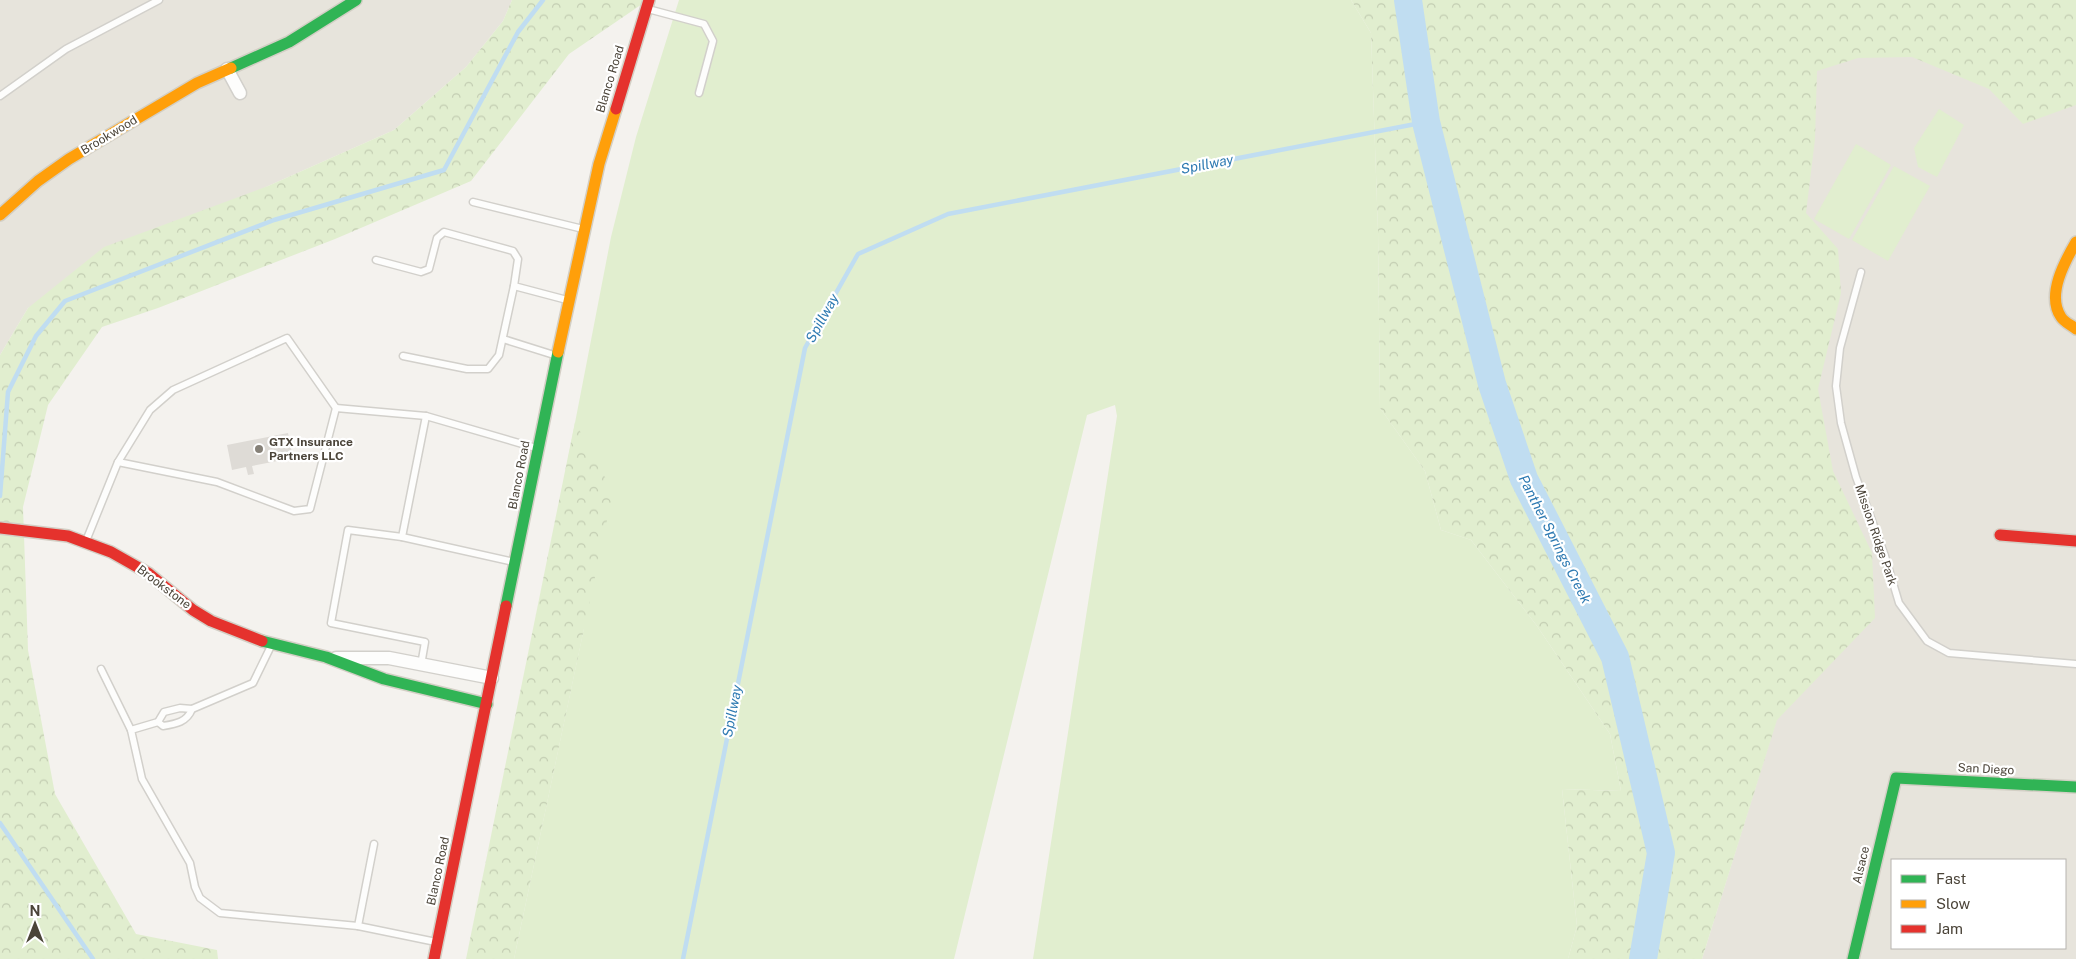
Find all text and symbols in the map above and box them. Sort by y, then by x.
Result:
street label: Blanco Road [593,44,627,114]
street label: Brookwood [78,113,140,157]
water label: Spillway [1179,151,1235,177]
water label: Spillway [802,290,842,345]
place label: GTX Insurance Partners LLC [269,435,353,463]
street label: Blanco Road [505,439,533,511]
marker: GTX Insurance Partners LLC [253,443,265,455]
water label: Panther Springs Creek [1516,472,1595,606]
street label: Mission Ridge Park [1852,483,1900,588]
street label: Brookstone [134,562,194,612]
water label: Spillway [719,683,745,739]
street label: San Diego [1957,761,2015,777]
street label: Blanco Road [424,835,452,907]
street label: Alsace [1850,845,1872,885]
legend [1891,859,2066,949]
text: Fast [1936,870,1966,887]
text: Slow [1936,895,1971,912]
north arrow [10,899,60,949]
text: N [30,903,40,919]
text: Jam [1936,920,1963,937]

